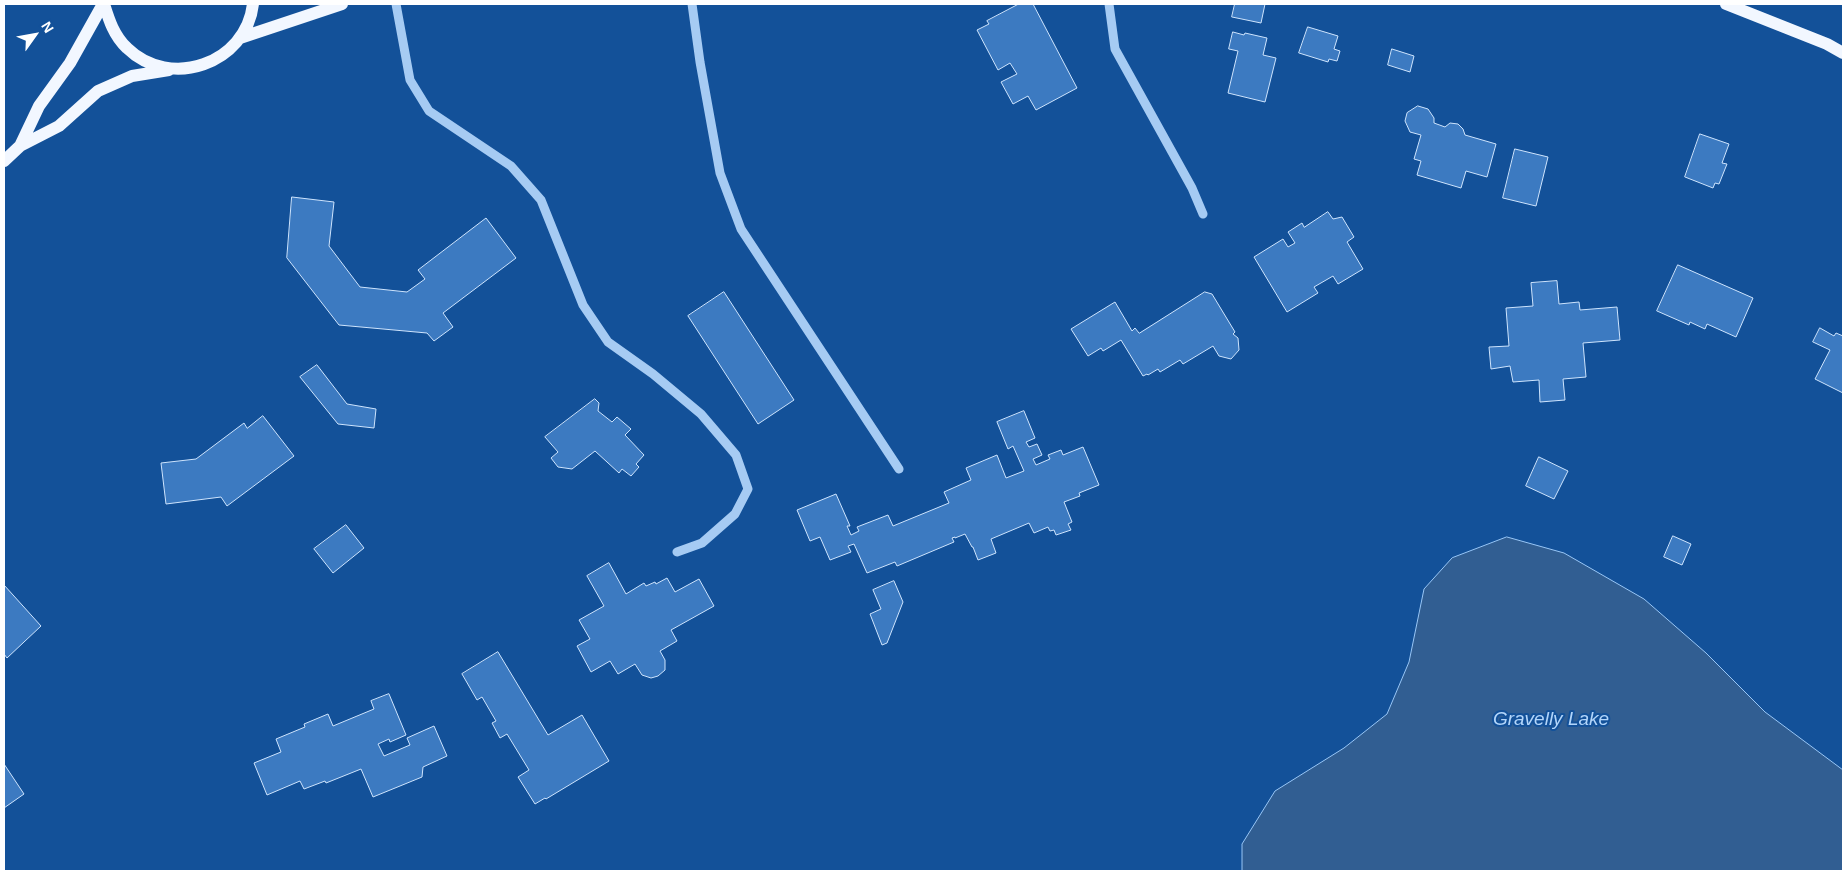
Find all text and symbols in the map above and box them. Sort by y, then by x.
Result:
north arrow [10,10,60,60]
text: N [38,19,57,36]
water label: Gravelly Lake [1493,709,1609,731]

